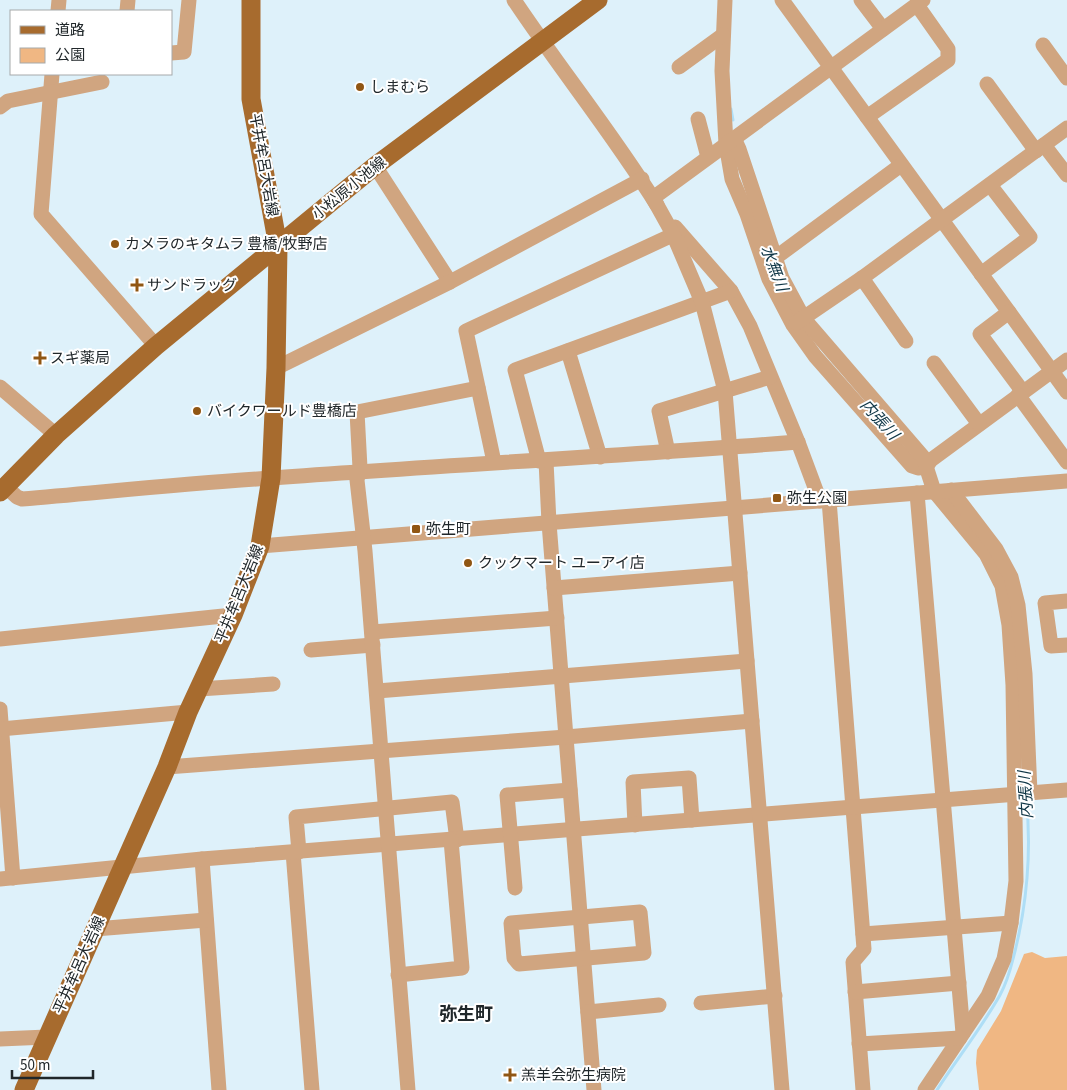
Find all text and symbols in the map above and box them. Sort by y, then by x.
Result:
legend [10,10,172,75]
text: 道路 [55,20,85,41]
text: 公園 [55,45,85,66]
place label: しまむら [370,77,430,98]
marker: しまむら [354,81,366,93]
street label: 平井牟呂大岩線 [244,112,283,219]
street label: 小松原小池線 [308,152,391,225]
place label: カメラのキタムラ 豊橋/牧野店 [125,234,328,255]
marker: カメラのキタムラ 豊橋/牧野店 [109,238,121,250]
water label: 水無川 [755,242,794,297]
place label: サンドラッグ [147,275,237,296]
marker: サンドラッグ [131,279,143,291]
place label: スギ薬局 [50,348,110,369]
marker: スギ薬局 [34,352,46,364]
water label: 内張川 [855,394,905,446]
place label: バイクワールド豊橋店 [207,401,357,422]
marker: バイクワールド豊橋店 [191,405,203,417]
place label: 弥生公園 [787,488,847,509]
marker: 弥生公園 [771,492,783,504]
place label: 弥生町 [426,519,471,540]
marker: 弥生町 [410,523,422,535]
street label: 平井牟呂大岩線 [210,542,269,647]
place label: クックマート ユーアイ店 [478,553,645,574]
marker: クックマート ユーアイ店 [462,557,474,569]
water label: 内張川 [1014,768,1038,819]
street label: 平井牟呂大岩線 [49,913,110,1017]
district label: 弥生町 [439,1002,493,1027]
scale bar [12,1048,94,1080]
text: 50 m [20,1055,50,1076]
place label: 羔羊会弥生病院 [521,1065,626,1086]
marker: 羔羊会弥生病院 [503,1068,517,1082]

